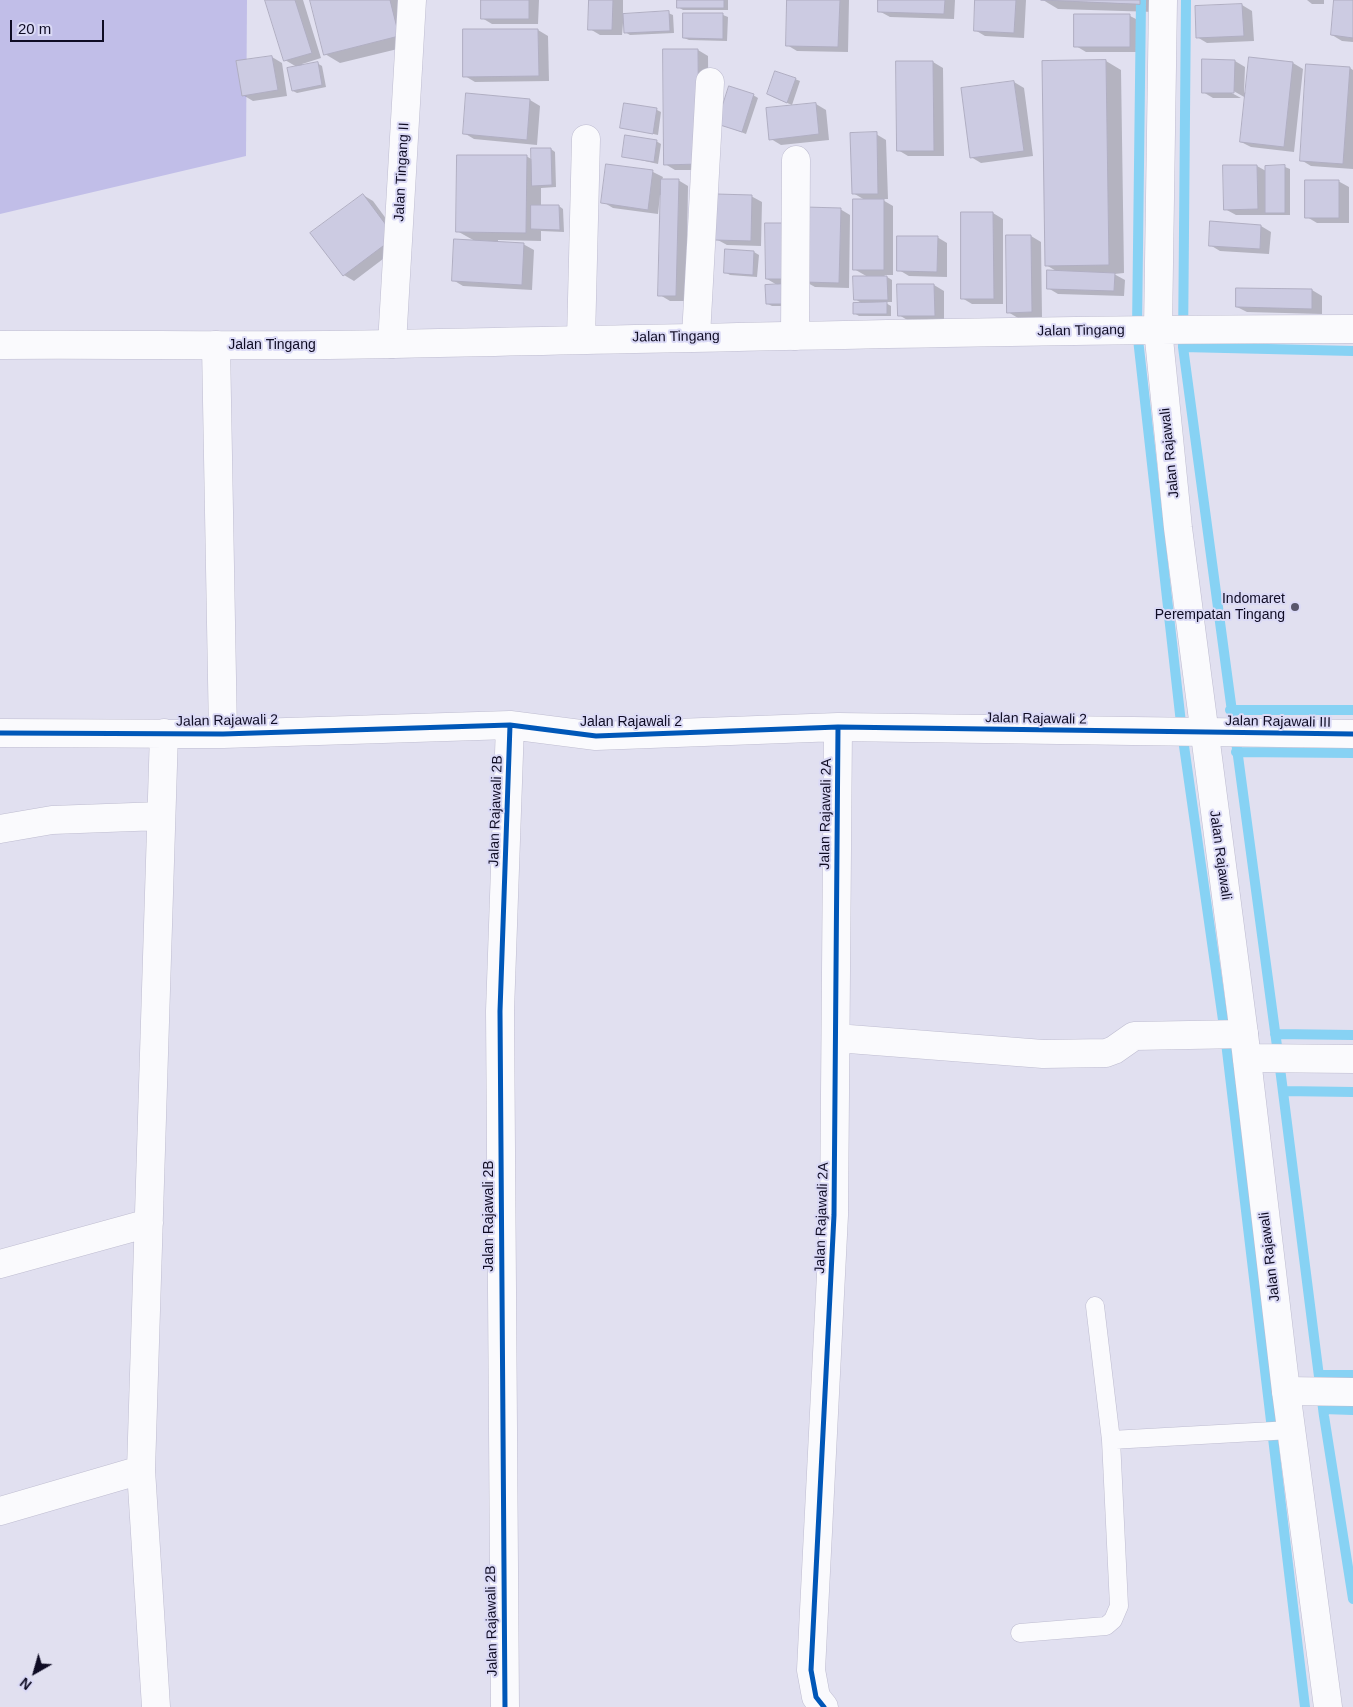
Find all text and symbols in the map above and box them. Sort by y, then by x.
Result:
scale bar [12,10,106,42]
text: 20 m [18,20,51,37]
street label: Jalan Tingang II [391,122,413,222]
street label: Jalan Tingang [1037,322,1125,340]
street label: Jalan Tingang [632,328,720,346]
street label: Jalan Tingang [228,337,316,353]
street label: Jalan Rajawali [1157,407,1183,499]
place label: Indomaret Perempatan Tingang [1155,591,1285,624]
marker: Indomaret Perempatan Tingang [1289,601,1301,613]
street label: Jalan Rajawali 2 [985,710,1087,728]
street label: Jalan Rajawali 2 [176,712,278,730]
street label: Jalan Rajawali III [1225,713,1331,731]
street label: Jalan Rajawali 2 [580,714,682,730]
street label: Jalan Rajawali 2B [486,755,506,867]
street label: Jalan Rajawali 2A [817,758,835,870]
street label: Jalan Rajawali [1205,809,1235,901]
street label: Jalan Rajawali 2B [481,1160,497,1272]
street label: Jalan Rajawali 2A [812,1162,832,1274]
street label: Jalan Rajawali [1256,1211,1284,1303]
street label: Jalan Rajawali 2B [483,1565,501,1677]
north arrow [10,1647,60,1697]
text: N [17,1674,35,1693]

